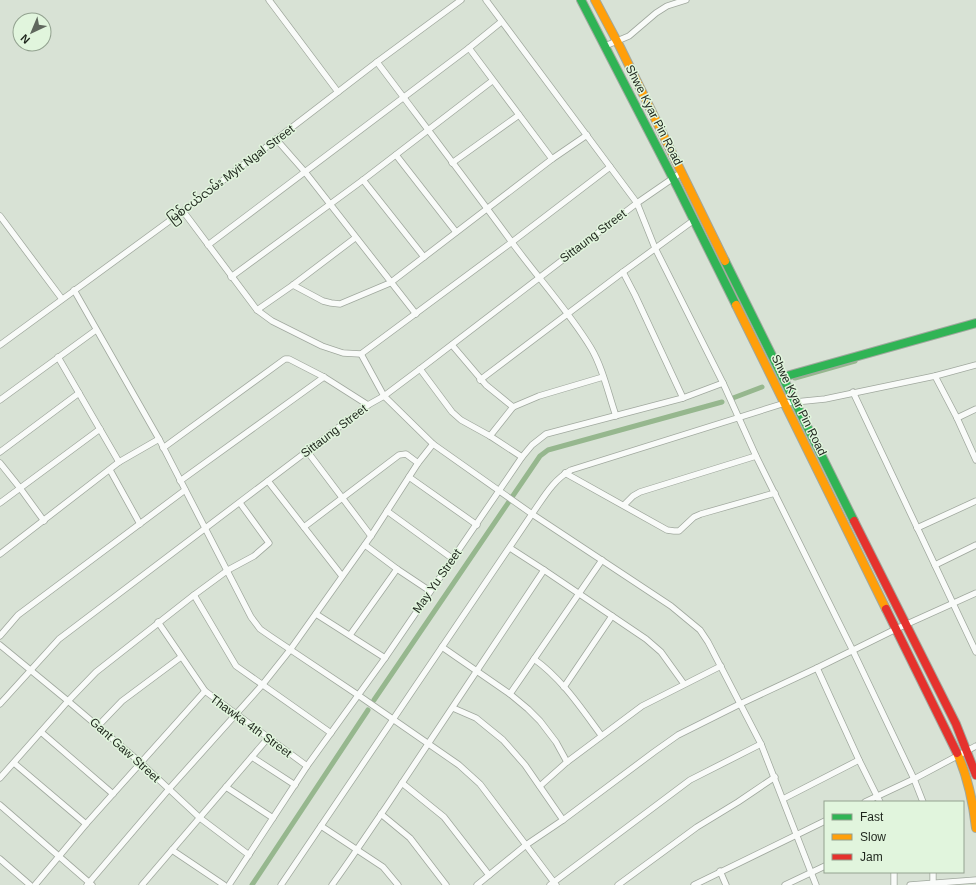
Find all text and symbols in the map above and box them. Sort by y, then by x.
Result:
north arrow [12,12,52,52]
text: N [18,32,32,46]
street label: Shwe Kyar Pin Road [623,62,685,168]
street label: မြစ်ငယ်လမ်း Myit Ngal Street [164,120,299,229]
street label: Sittaung Street [557,206,629,265]
street label: Shwe Kyar Pin Road [768,352,830,458]
street label: Sittaung Street [298,401,370,460]
street label: May Yu Street [410,546,465,616]
street label: Thawka 4th Street [207,692,295,761]
street label: Gant Gaw Street [87,715,163,786]
legend [824,801,964,873]
text: Fast [860,810,884,824]
text: Slow [860,830,886,844]
text: Jam [860,850,883,864]

